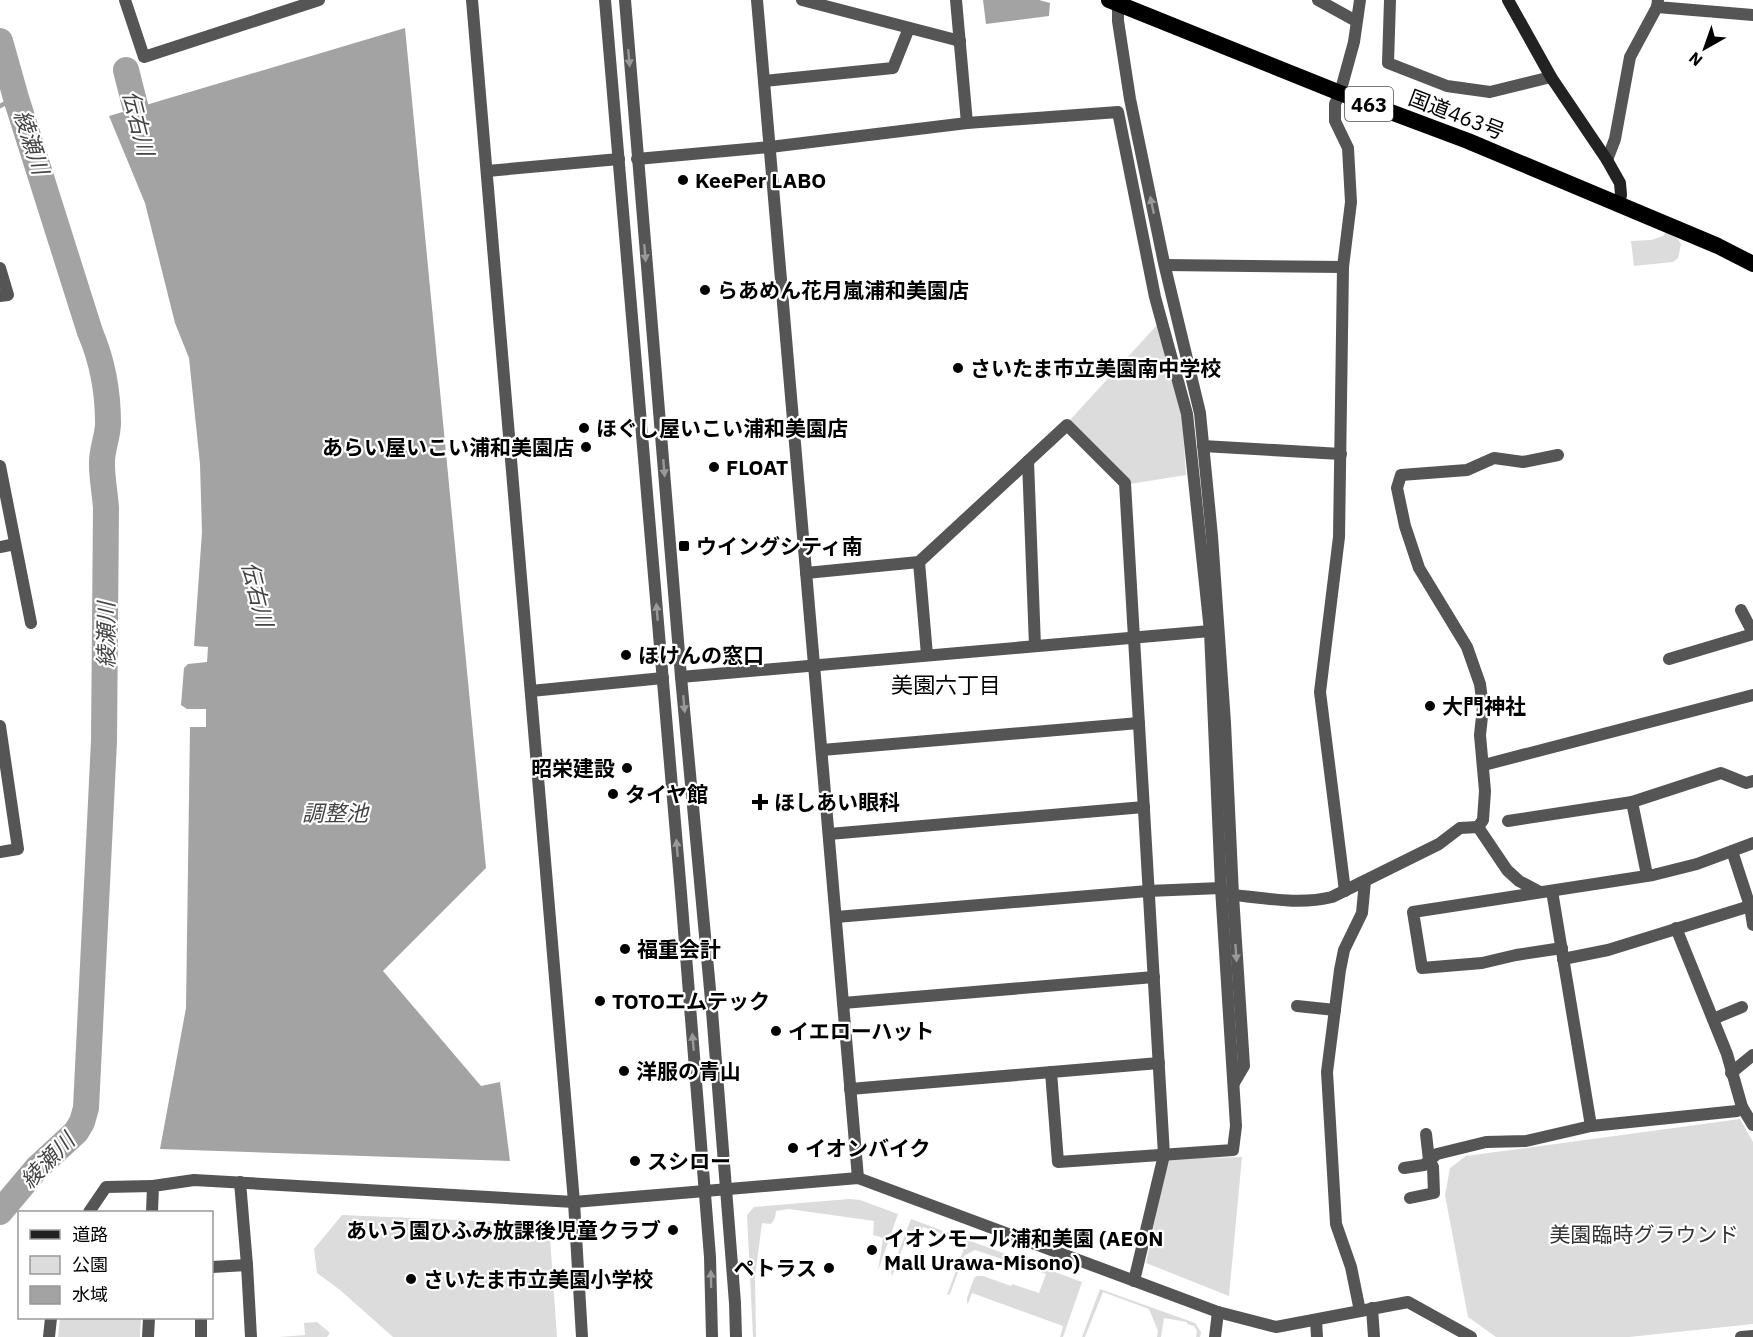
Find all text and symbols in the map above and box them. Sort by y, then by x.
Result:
north arrow [1675,18,1735,78]
text: N [1684,48,1706,71]
one-way arrow [625,49,634,68]
street label: 国道463号 [1405,83,1509,145]
water label: 伝右川 [117,87,162,160]
road number: 463 [1345,87,1393,121]
water label: 綾瀬川 [8,106,57,180]
place label: KeePer LABO [695,166,826,194]
marker: KeePer LABO [676,173,690,187]
one-way arrow [1147,196,1156,215]
one-way arrow [640,243,650,262]
place label: らあめん花月嵐浦和美園店 [717,276,969,304]
marker: らあめん花月嵐浦和美園店 [698,283,712,297]
place label: さいたま市立美園南中学校 [970,354,1221,382]
marker: さいたま市立美園南中学校 [951,361,965,375]
place label: ほぐし屋いこい浦和美園店 [596,414,848,442]
marker: ほぐし屋いこい浦和美園店 [577,421,591,435]
place label: あらい屋いこい浦和美園店 [322,433,574,461]
marker: あらい屋いこい浦和美園店 [579,440,593,454]
place label: FLOAT [726,453,788,481]
one-way arrow [659,458,668,477]
marker: FLOAT [707,460,721,474]
place label: ウイングシティ南 [696,532,863,560]
marker: ウイングシティ南 [677,539,691,553]
water label: 伝右川 [236,558,281,631]
water label: 綾瀬川 [91,600,120,668]
one-way arrow [652,602,662,621]
place label: ほけんの窓口 [638,641,764,669]
marker: ほけんの窓口 [619,648,633,662]
district label: 美園六丁目 [891,670,1001,699]
place label: 大門神社 [1442,692,1526,720]
one-way arrow [679,695,689,714]
marker: 大門神社 [1423,699,1437,713]
place label: 昭栄建設 [531,754,615,782]
marker: 昭栄建設 [620,761,634,775]
place label: タイヤ館 [625,780,708,808]
marker: タイヤ館 [606,787,620,801]
place label: ほしあい眼科 [774,788,900,816]
marker: ほしあい眼科 [751,793,769,811]
water label: 調整池 [302,798,370,827]
one-way arrow [672,838,682,857]
place label: 福重会計 [637,935,721,963]
marker: 福重会計 [618,942,632,956]
one-way arrow [1232,944,1241,963]
place label: TOTOエムテック [612,987,770,1015]
marker: TOTOエムテック [593,994,607,1008]
place label: イエローハット [788,1017,934,1045]
marker: イエローハット [769,1024,783,1038]
one-way arrow [688,1033,698,1052]
place label: 洋服の青山 [636,1057,741,1085]
marker: 洋服の青山 [617,1064,631,1078]
water label: 綾瀬川 [14,1125,82,1194]
place label: イオンバイク [805,1134,931,1162]
marker: イオンバイク [786,1141,800,1155]
place label: スシロー [647,1147,731,1175]
marker: スシロー [628,1154,642,1168]
legend [18,1211,213,1319]
place label: あいう園ひふみ放課後児童クラブ [346,1216,661,1244]
park label: 美園臨時グラウンド [1550,1220,1739,1248]
text: 道路 [72,1223,108,1246]
marker: あいう園ひふみ放課後児童クラブ [666,1223,680,1237]
place label: イオンモール浦和美園 (AEON Mall Urawa-Misono) [884,1224,1163,1276]
marker: イオンモール浦和美園 (AEON Mall Urawa-Misono) [865,1243,879,1257]
text: 公園 [72,1253,108,1276]
place label: ペトラス [733,1254,817,1282]
marker: ペトラス [822,1261,836,1275]
place label: さいたま市立美園小学校 [423,1265,653,1293]
one-way arrow [706,1269,716,1288]
marker: さいたま市立美園小学校 [404,1272,418,1286]
text: 水域 [72,1283,108,1306]

